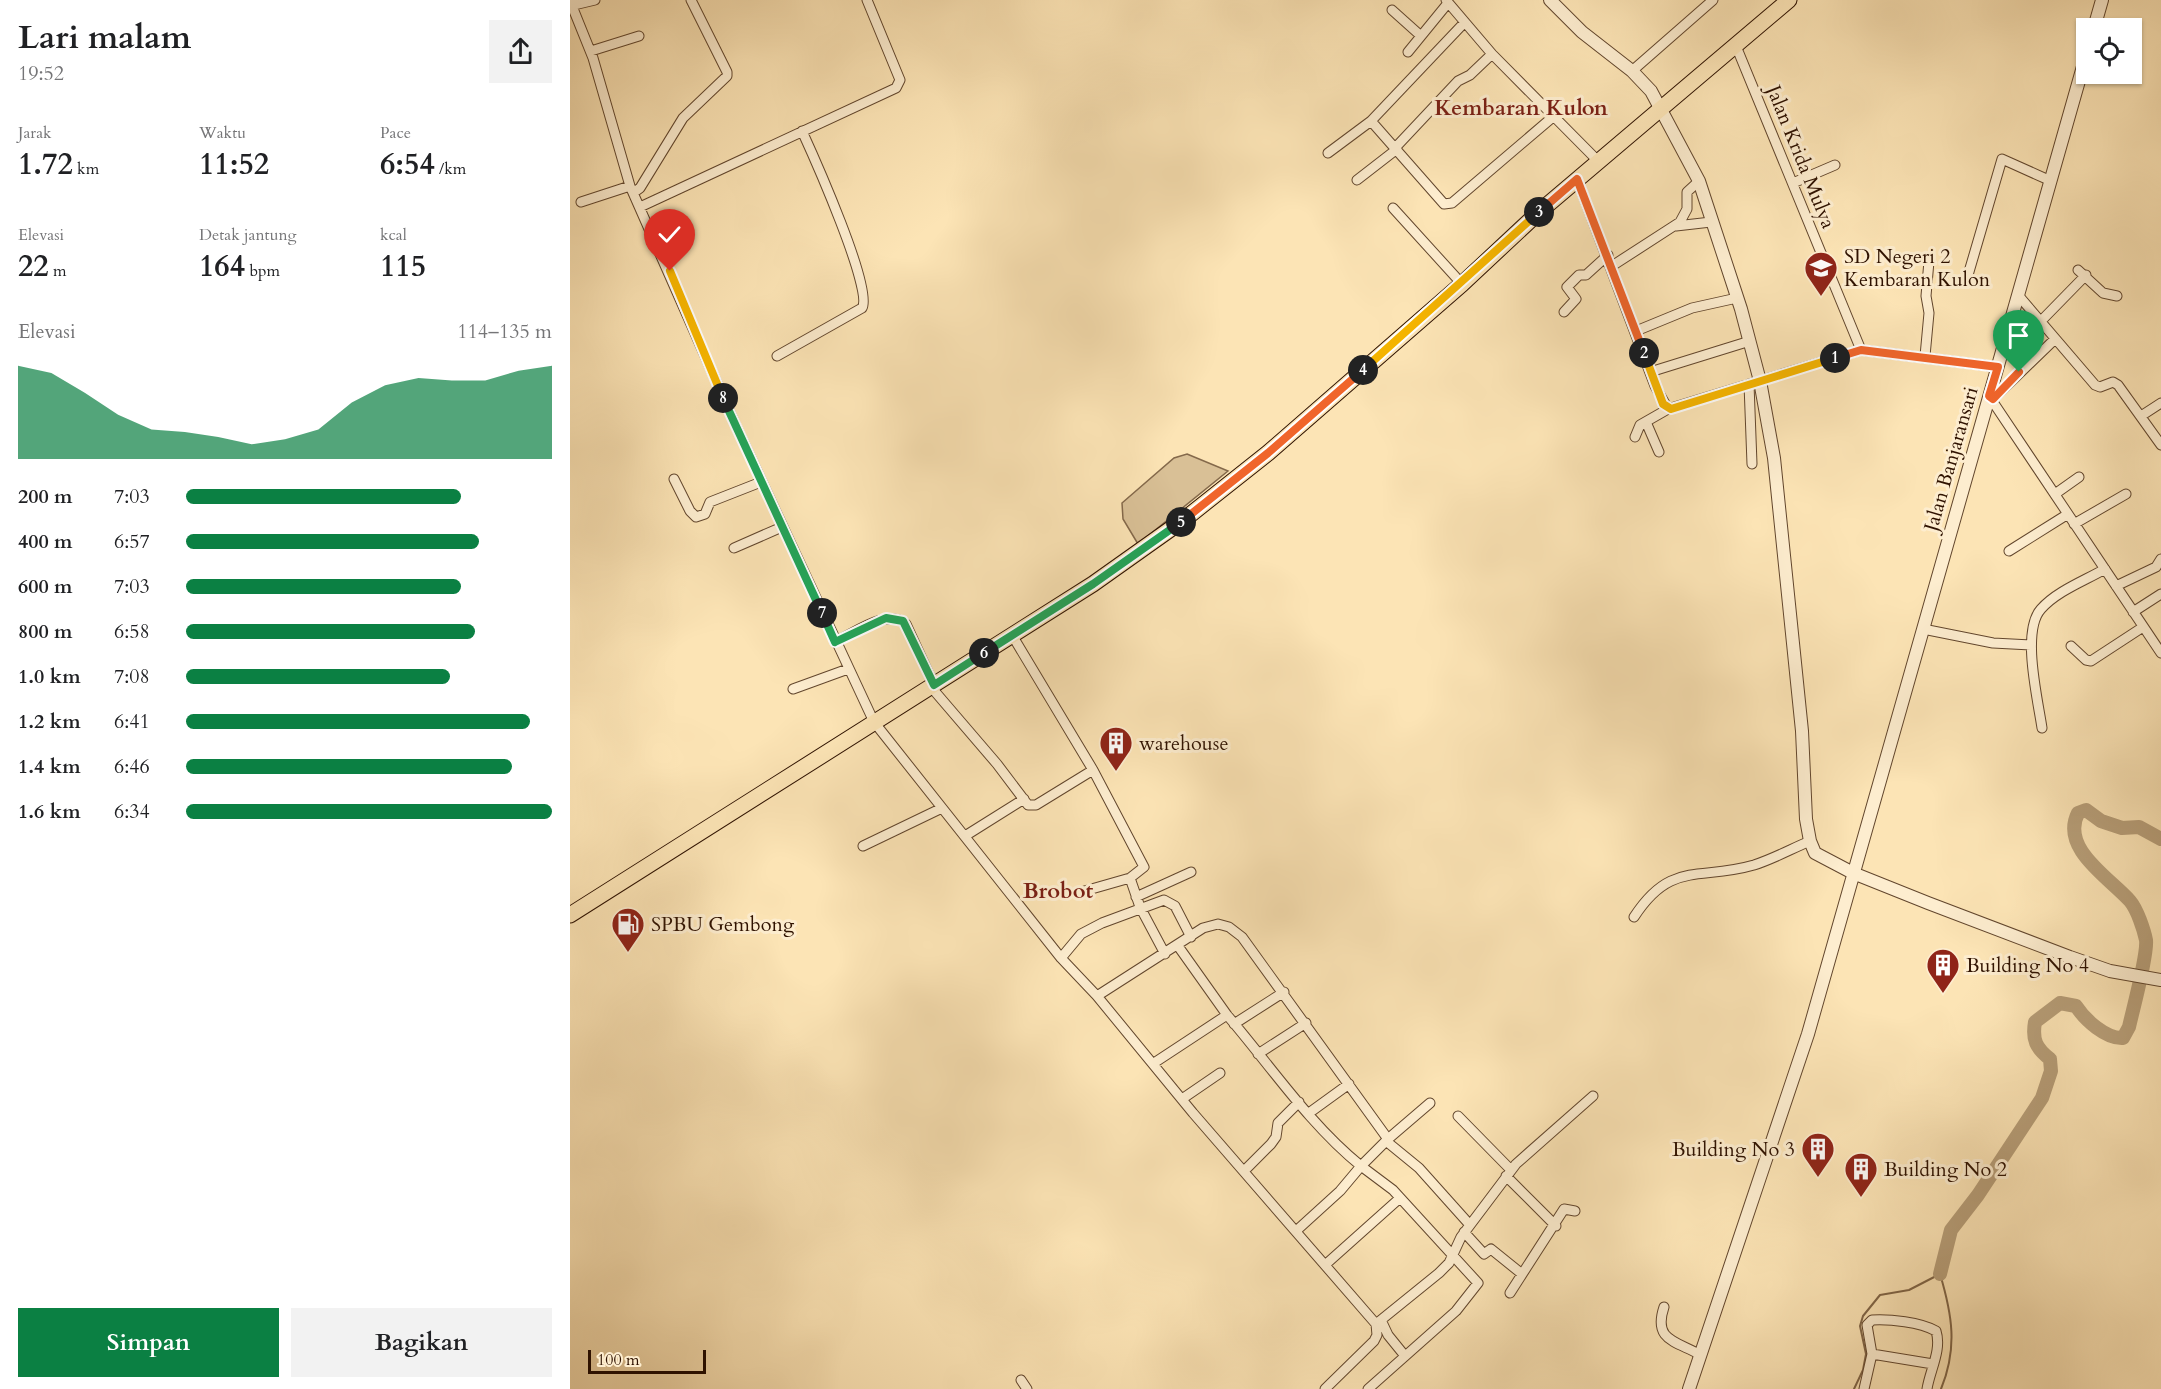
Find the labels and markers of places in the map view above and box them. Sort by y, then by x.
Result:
pin: 3 [1524,197,1554,227]
pin [644,209,695,271]
place label: SD Negeri 2 Kembaran Kulon [1844,243,1991,293]
school or university icon: SD Negeri 2 Kembaran Kulon [1803,250,1839,297]
pin [1993,310,2044,372]
pin: 2 [1629,338,1659,368]
pin: 1 [1820,343,1850,373]
pin: 4 [1348,355,1378,385]
pin: 8 [708,383,738,413]
pin: 5 [1166,507,1196,537]
pin: 7 [807,598,837,628]
pin: 6 [969,638,999,668]
building icon: warehouse [1098,725,1134,772]
place label: warehouse [1139,730,1229,757]
fuel station icon: SPBU Gembong [610,906,646,953]
place label: SPBU Gembong [651,911,795,938]
building icon: Building No 4 [1925,947,1961,994]
place label: Building No 4 [1966,952,2089,979]
building icon: Building No 3 [1800,1131,1836,1178]
place label: Building No 3 [1672,1136,1795,1163]
building icon: Building No 2 [1843,1151,1879,1198]
place label: Building No 2 [1884,1156,2007,1183]

